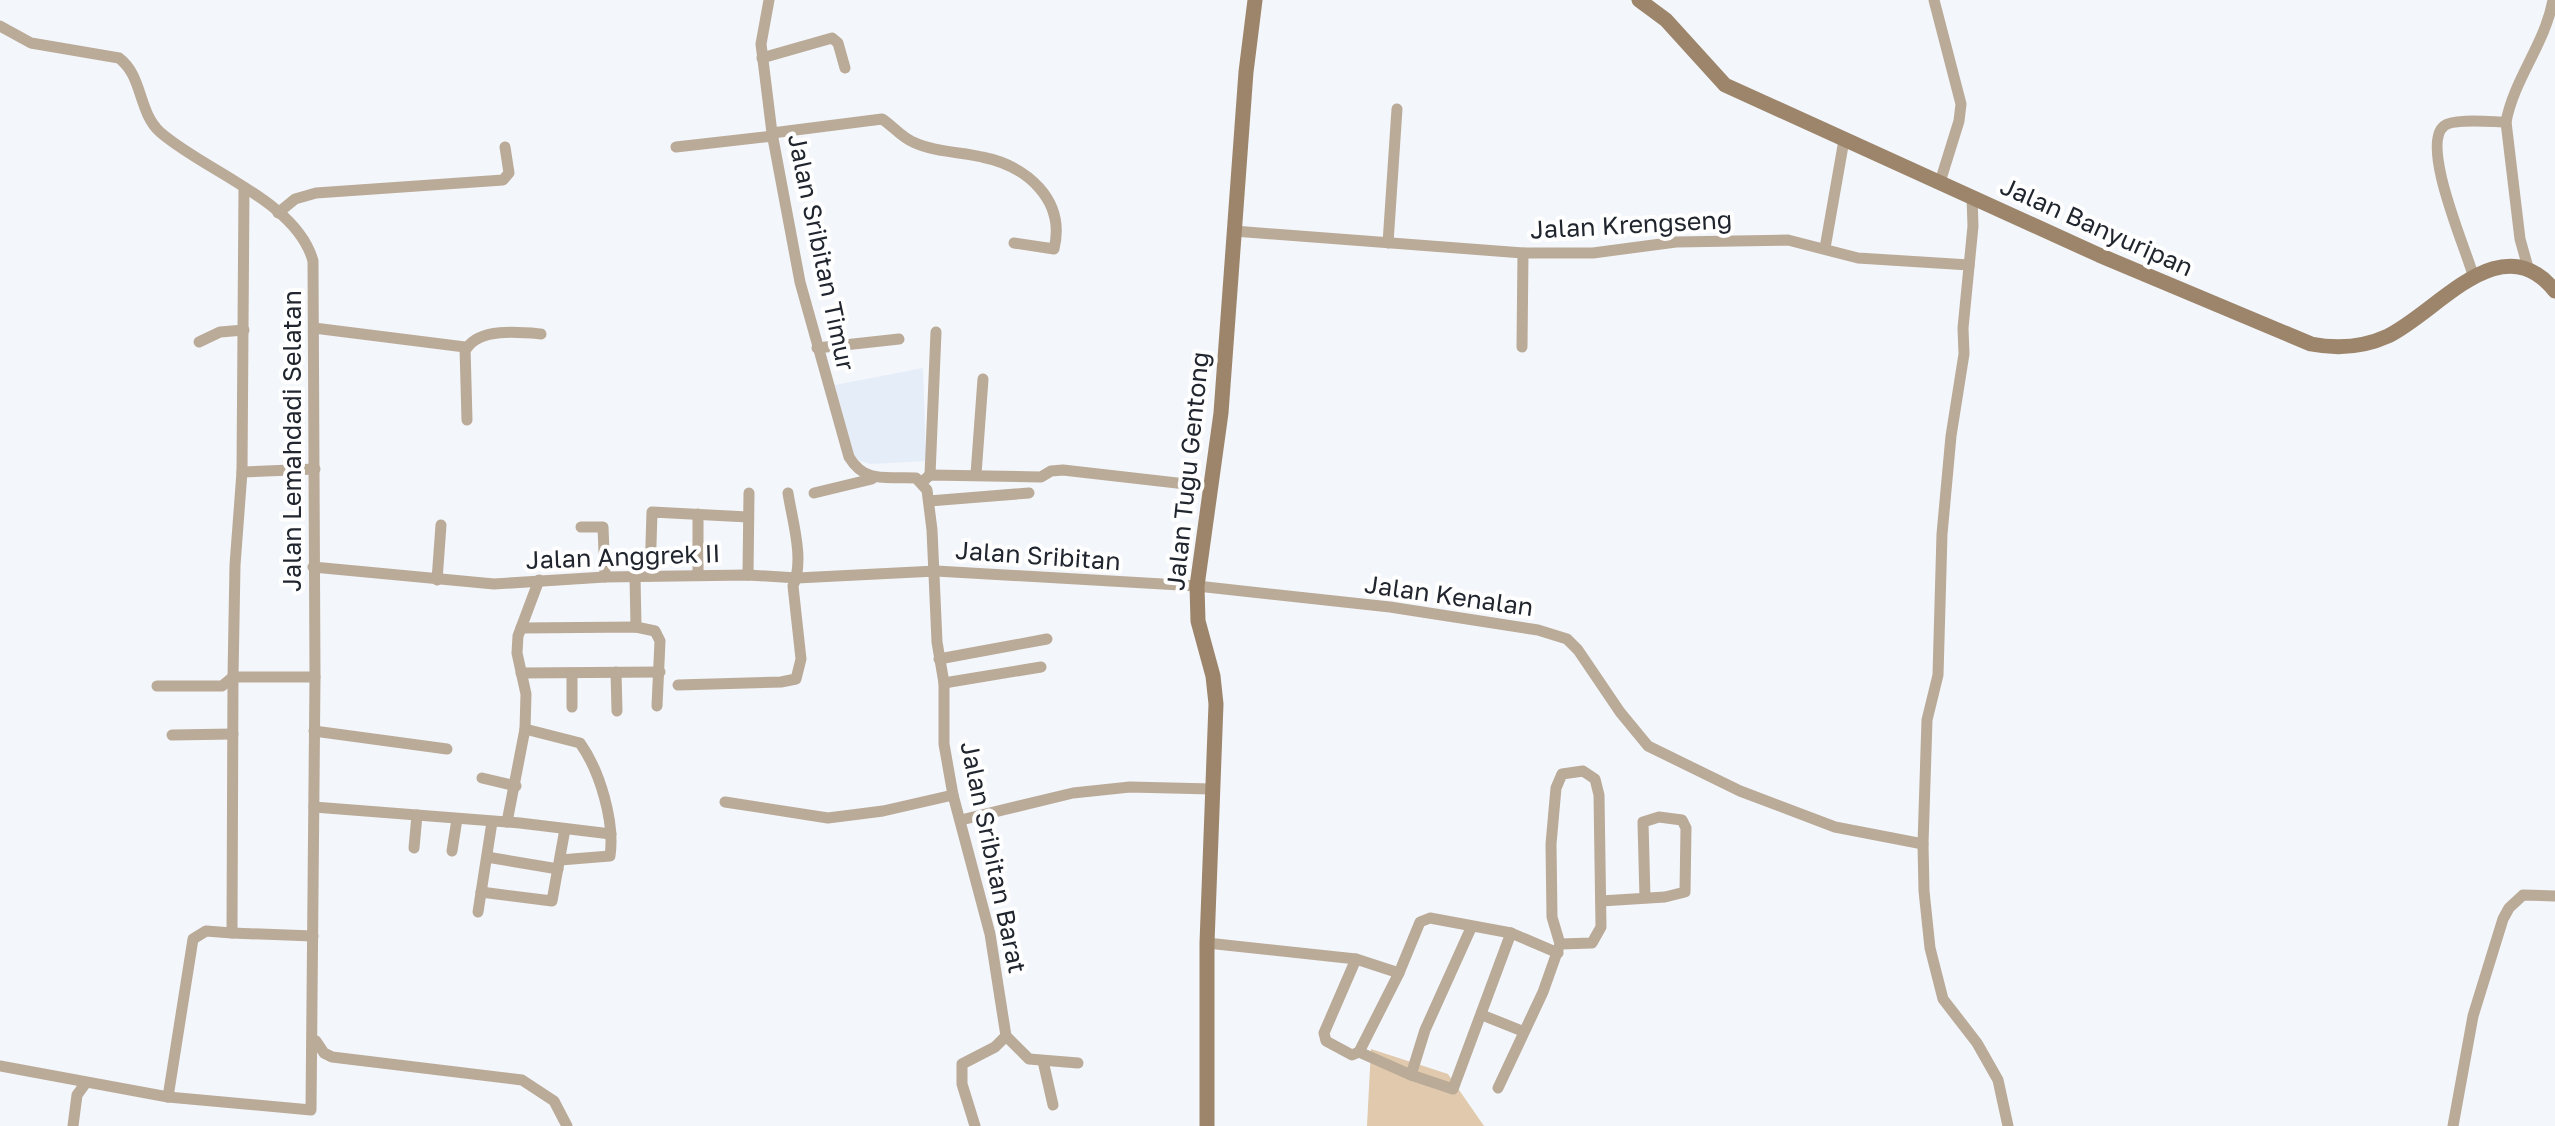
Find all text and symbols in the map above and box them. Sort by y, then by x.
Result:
street label: Jalan Sribitan Timur [782,131,862,373]
street label: Jalan Banyuripan [1996,170,2198,282]
street label: Jalan Krengseng [1529,203,1733,245]
street label: Jalan Lemahdadi Selatan [276,290,307,592]
street label: Jalan Tugu Gentong [1159,350,1215,592]
street label: Jalan Sribitan [954,534,1122,576]
street label: Jalan Anggrek II [525,537,721,575]
street label: Jalan Kenalan [1363,568,1535,622]
street label: Jalan Sribitan Barat [954,738,1034,976]

